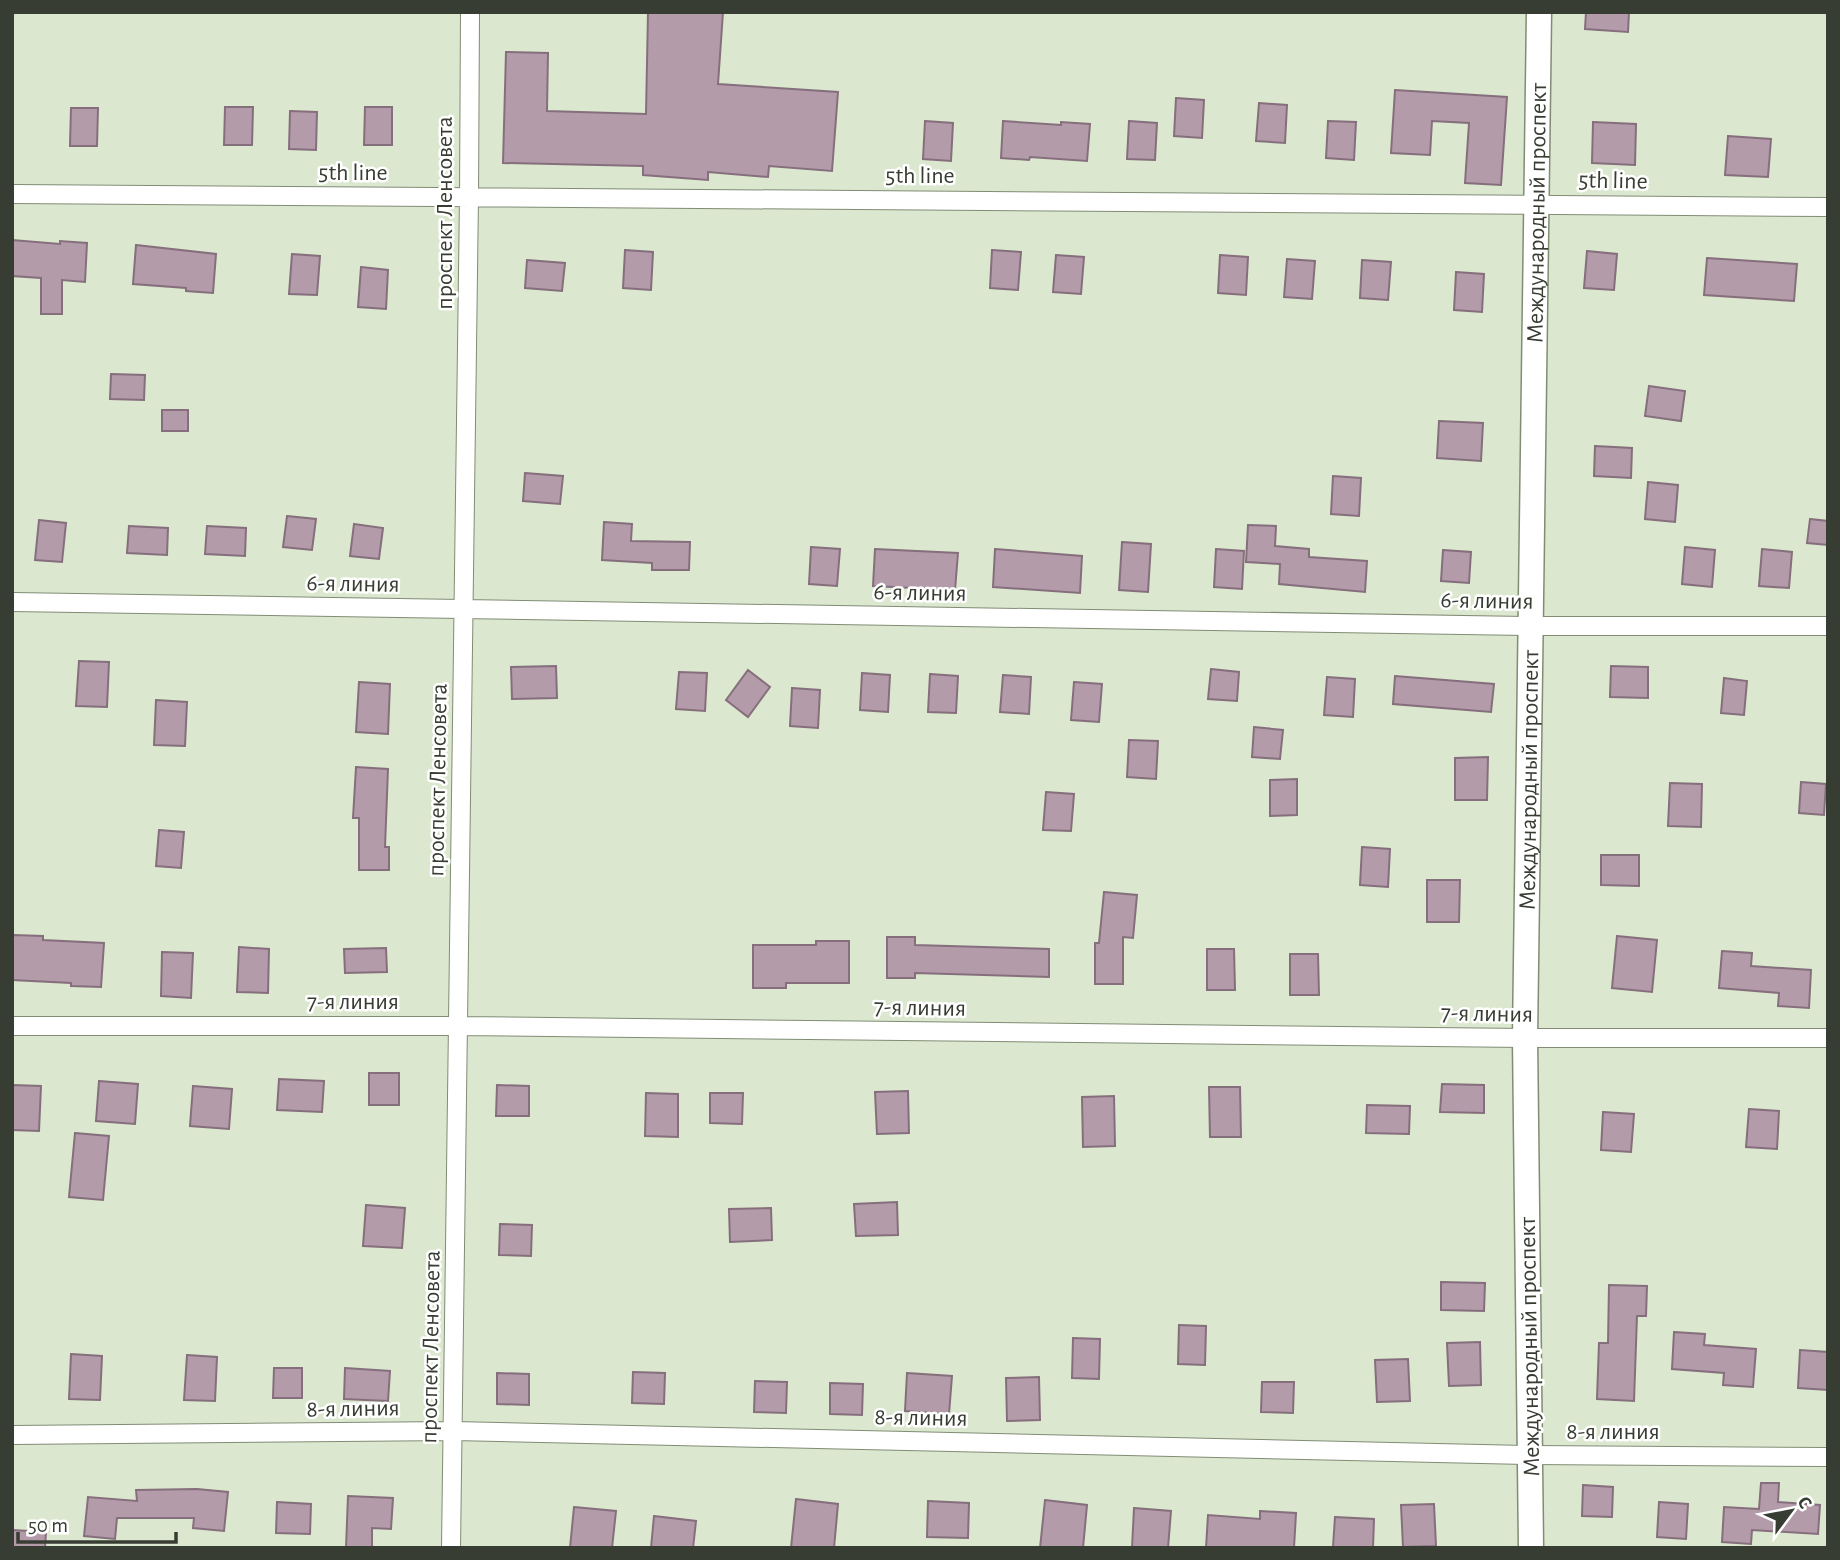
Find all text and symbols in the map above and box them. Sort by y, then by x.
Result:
street label: Международный проспект [1523,83,1551,343]
street label: проспект Ленсовета [433,116,457,310]
street label: 5th line [318,161,388,185]
street label: 5th line [885,164,955,188]
street label: 5th line [1578,168,1648,194]
street label: 6-я линия [306,571,400,597]
street label: 6-я линия [873,580,967,606]
street label: 6-я линия [1440,588,1534,614]
street label: Международный проспект [1516,650,1543,910]
street label: проспект Ленсовета [424,683,452,877]
street label: 7-я линия [307,990,399,1014]
street label: 7-я линия [874,995,966,1021]
street label: 7-я линия [1441,1001,1533,1027]
street label: Международный проспект [1516,1216,1544,1477]
street label: проспект Ленсовета [417,1250,445,1444]
street label: 8-я линия [306,1396,400,1422]
street label: 8-я линия [874,1405,968,1431]
street label: 8-я линия [1566,1420,1660,1444]
north arrow [1756,1476,1826,1546]
text: С [1793,1493,1815,1512]
scale bar [18,1500,175,1544]
text: 50 m [28,1515,68,1536]

